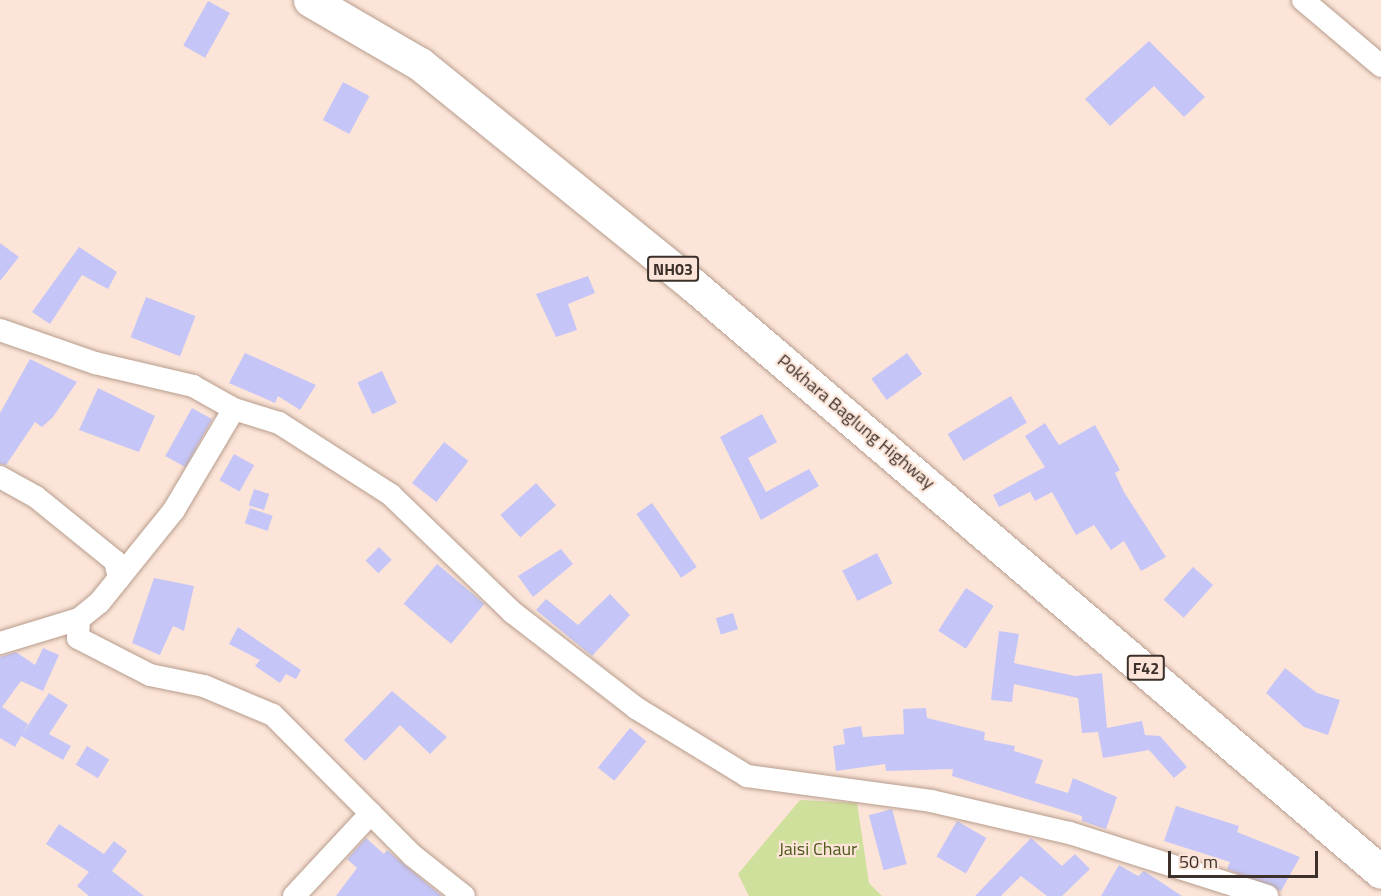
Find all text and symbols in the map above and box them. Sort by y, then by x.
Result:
road number: NH03 [646,256,700,282]
street label: Pokhara Baglung Highway [773,350,939,494]
road number: F42 [1126,655,1166,681]
park label: Jaisi Chaur [779,838,857,860]
scale bar [1171,839,1321,877]
text: 50 m [1179,848,1218,875]

